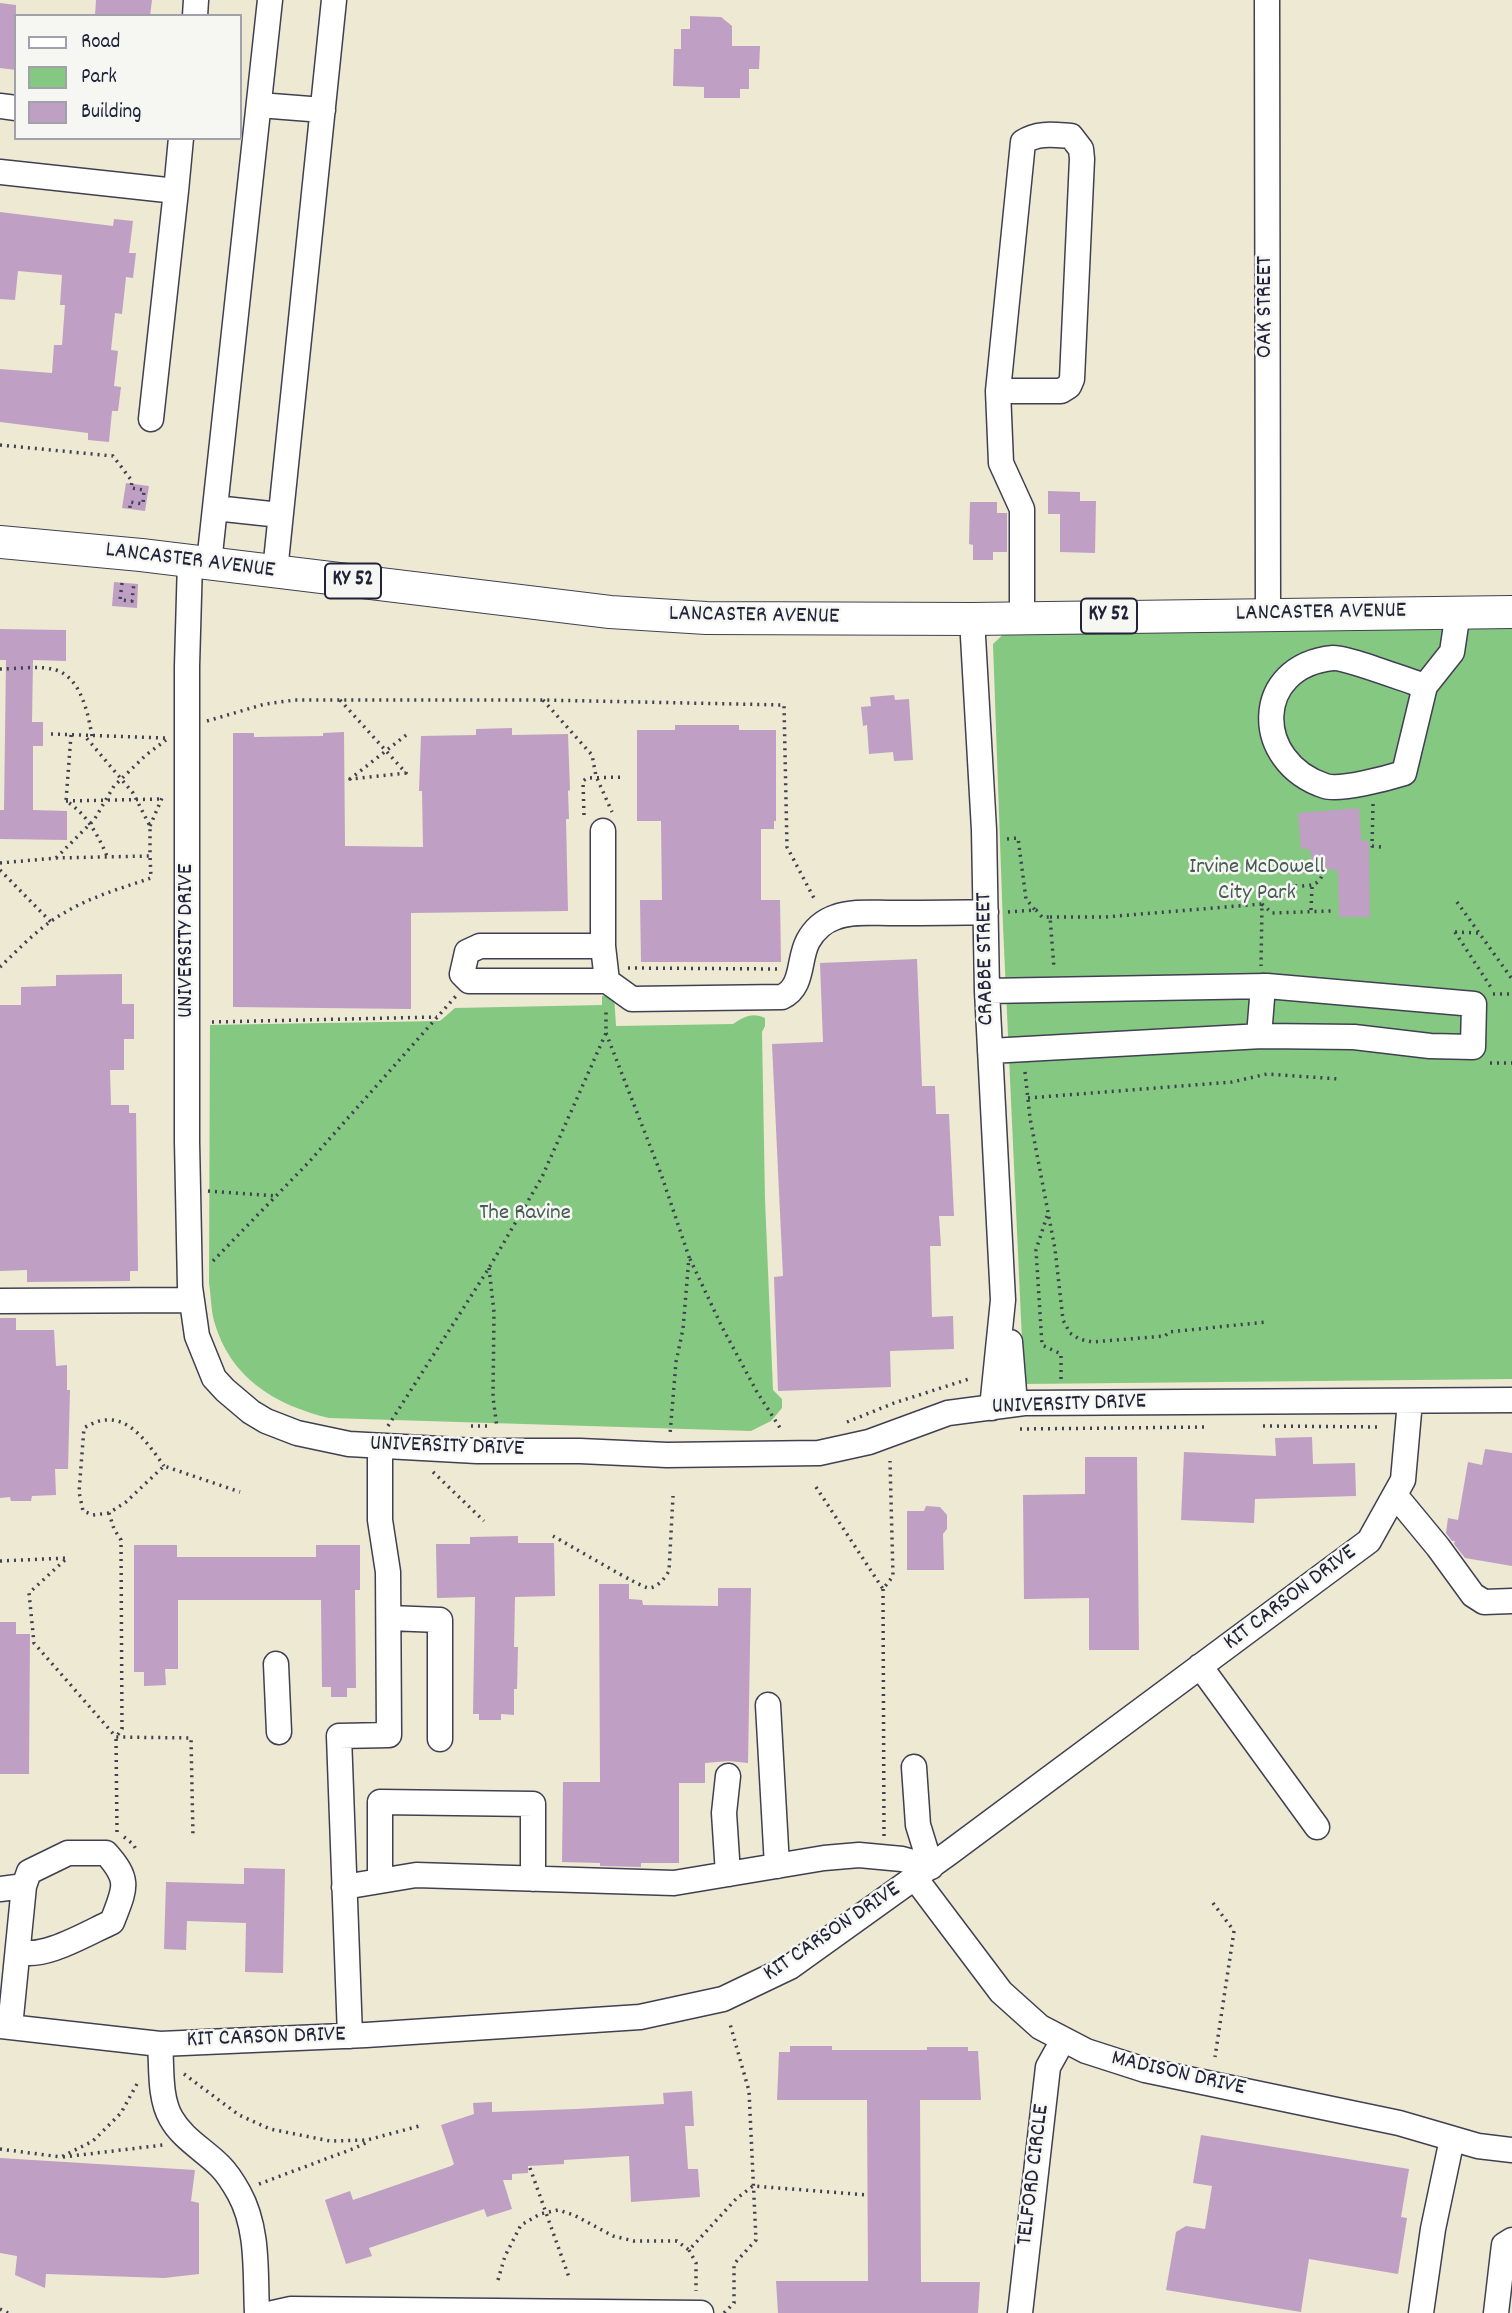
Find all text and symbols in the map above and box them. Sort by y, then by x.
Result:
legend [14,14,242,140]
text: Road [81,28,120,58]
text: Park [81,63,117,93]
text: Building [81,98,141,128]
street label: OAK STREET [1253,256,1281,358]
street label: LANCASTER AVENUE [104,538,276,586]
road number: KY 52 [325,564,381,598]
road number: KY 52 [1081,598,1137,634]
street label: LANCASTER AVENUE [1236,599,1406,629]
street label: LANCASTER AVENUE [669,602,839,632]
park label: Irvine McDowell City Park [1189,855,1325,909]
street label: UNIVERSITY DRIVE [174,864,202,1018]
street label: CRABBE STREET [972,892,1002,1026]
park label: The Ravine [479,1201,571,1229]
street label: UNIVERSITY DRIVE [991,1390,1147,1422]
street label: UNIVERSITY DRIVE [369,1432,525,1464]
street label: KIT CARSON DRIVE [1219,1540,1363,1658]
street label: KIT CARSON DRIVE [759,1877,907,1989]
street label: KIT CARSON DRIVE [186,2022,346,2056]
street label: MADISON DRIVE [1108,2046,1248,2104]
street label: TELFORD CIRCLE [1013,2103,1057,2247]

